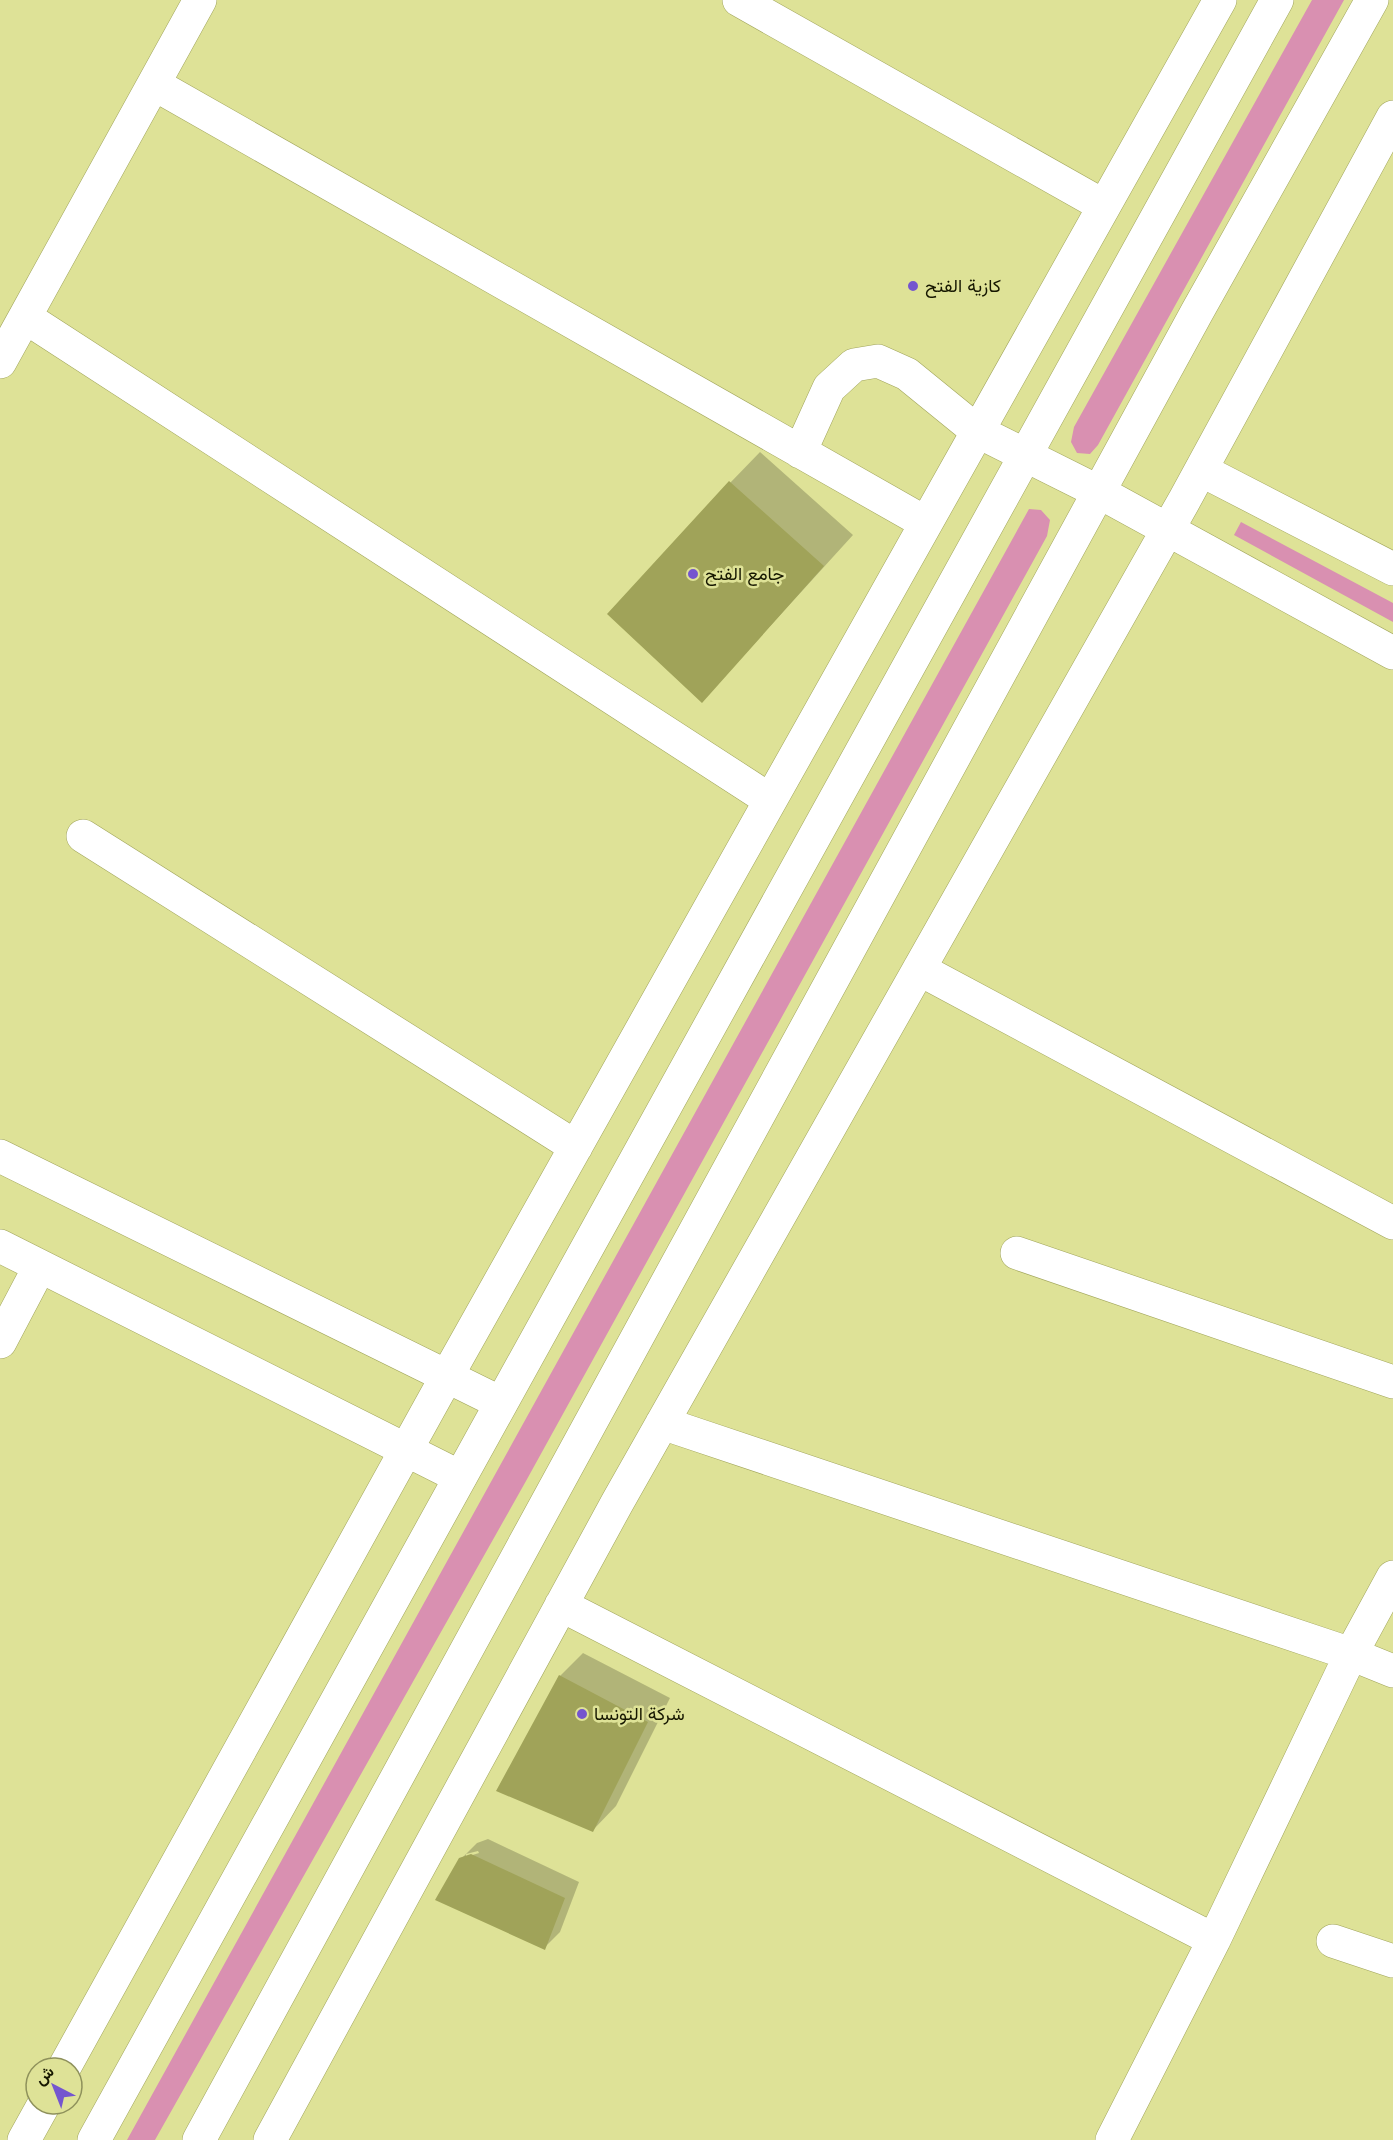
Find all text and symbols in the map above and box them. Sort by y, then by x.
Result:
place label: كازية الفتح [925,276,1001,298]
marker: كازية الفتح [906,279,920,293]
place label: جامع الفتح [705,564,784,586]
marker: جامع الفتح [686,567,700,581]
place label: شركة التونسا [594,1704,685,1725]
marker: شركة التونسا [575,1707,589,1721]
north arrow [24,2056,84,2116]
text: ش [31,2062,58,2089]

